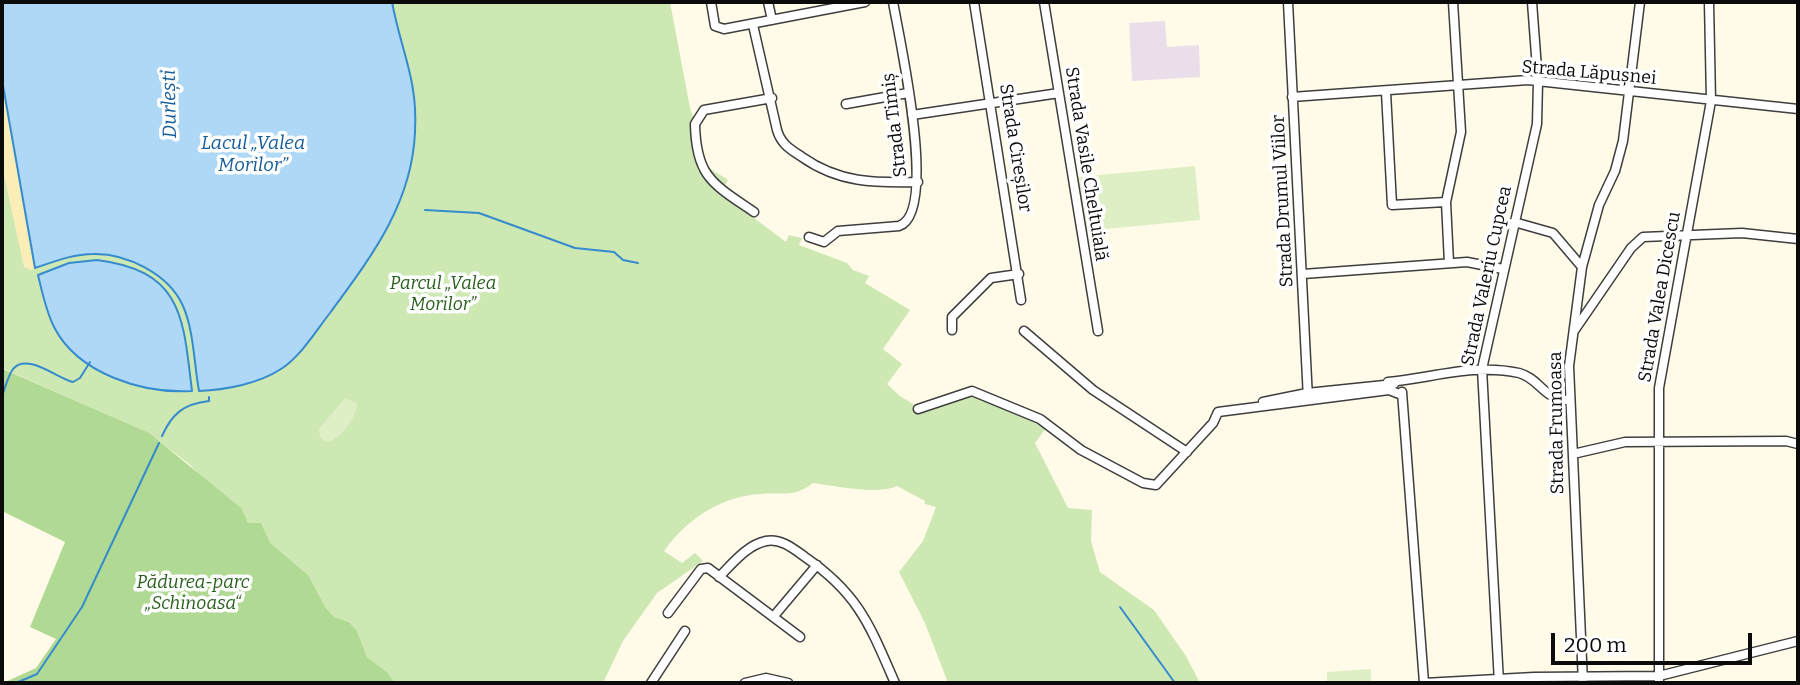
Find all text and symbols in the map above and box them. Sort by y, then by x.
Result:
street label: Strada Lăpușnei [1521,56,1657,90]
street label: Strada Vasile Cheltuială [1060,65,1112,263]
water label: Durlești [158,70,182,138]
street label: Strada Timiș [878,72,912,178]
street label: Strada Cireșilor [994,82,1036,214]
street label: Strada Drumul Viilor [1268,114,1298,288]
water label: Lacul „Valea Morilor” [201,133,305,177]
street label: Strada Valeriu Cupcea [1457,184,1517,368]
street label: Strada Valea Dicescu [1634,210,1686,384]
park label: Parcul „Valea Morilor” [390,273,496,316]
street label: Strada Frumoasa [1545,351,1569,495]
park label: Pădurea-parc „Schinoasa“ [136,572,250,614]
scale bar [1555,618,1756,662]
text: 200 m [1564,632,1627,658]

